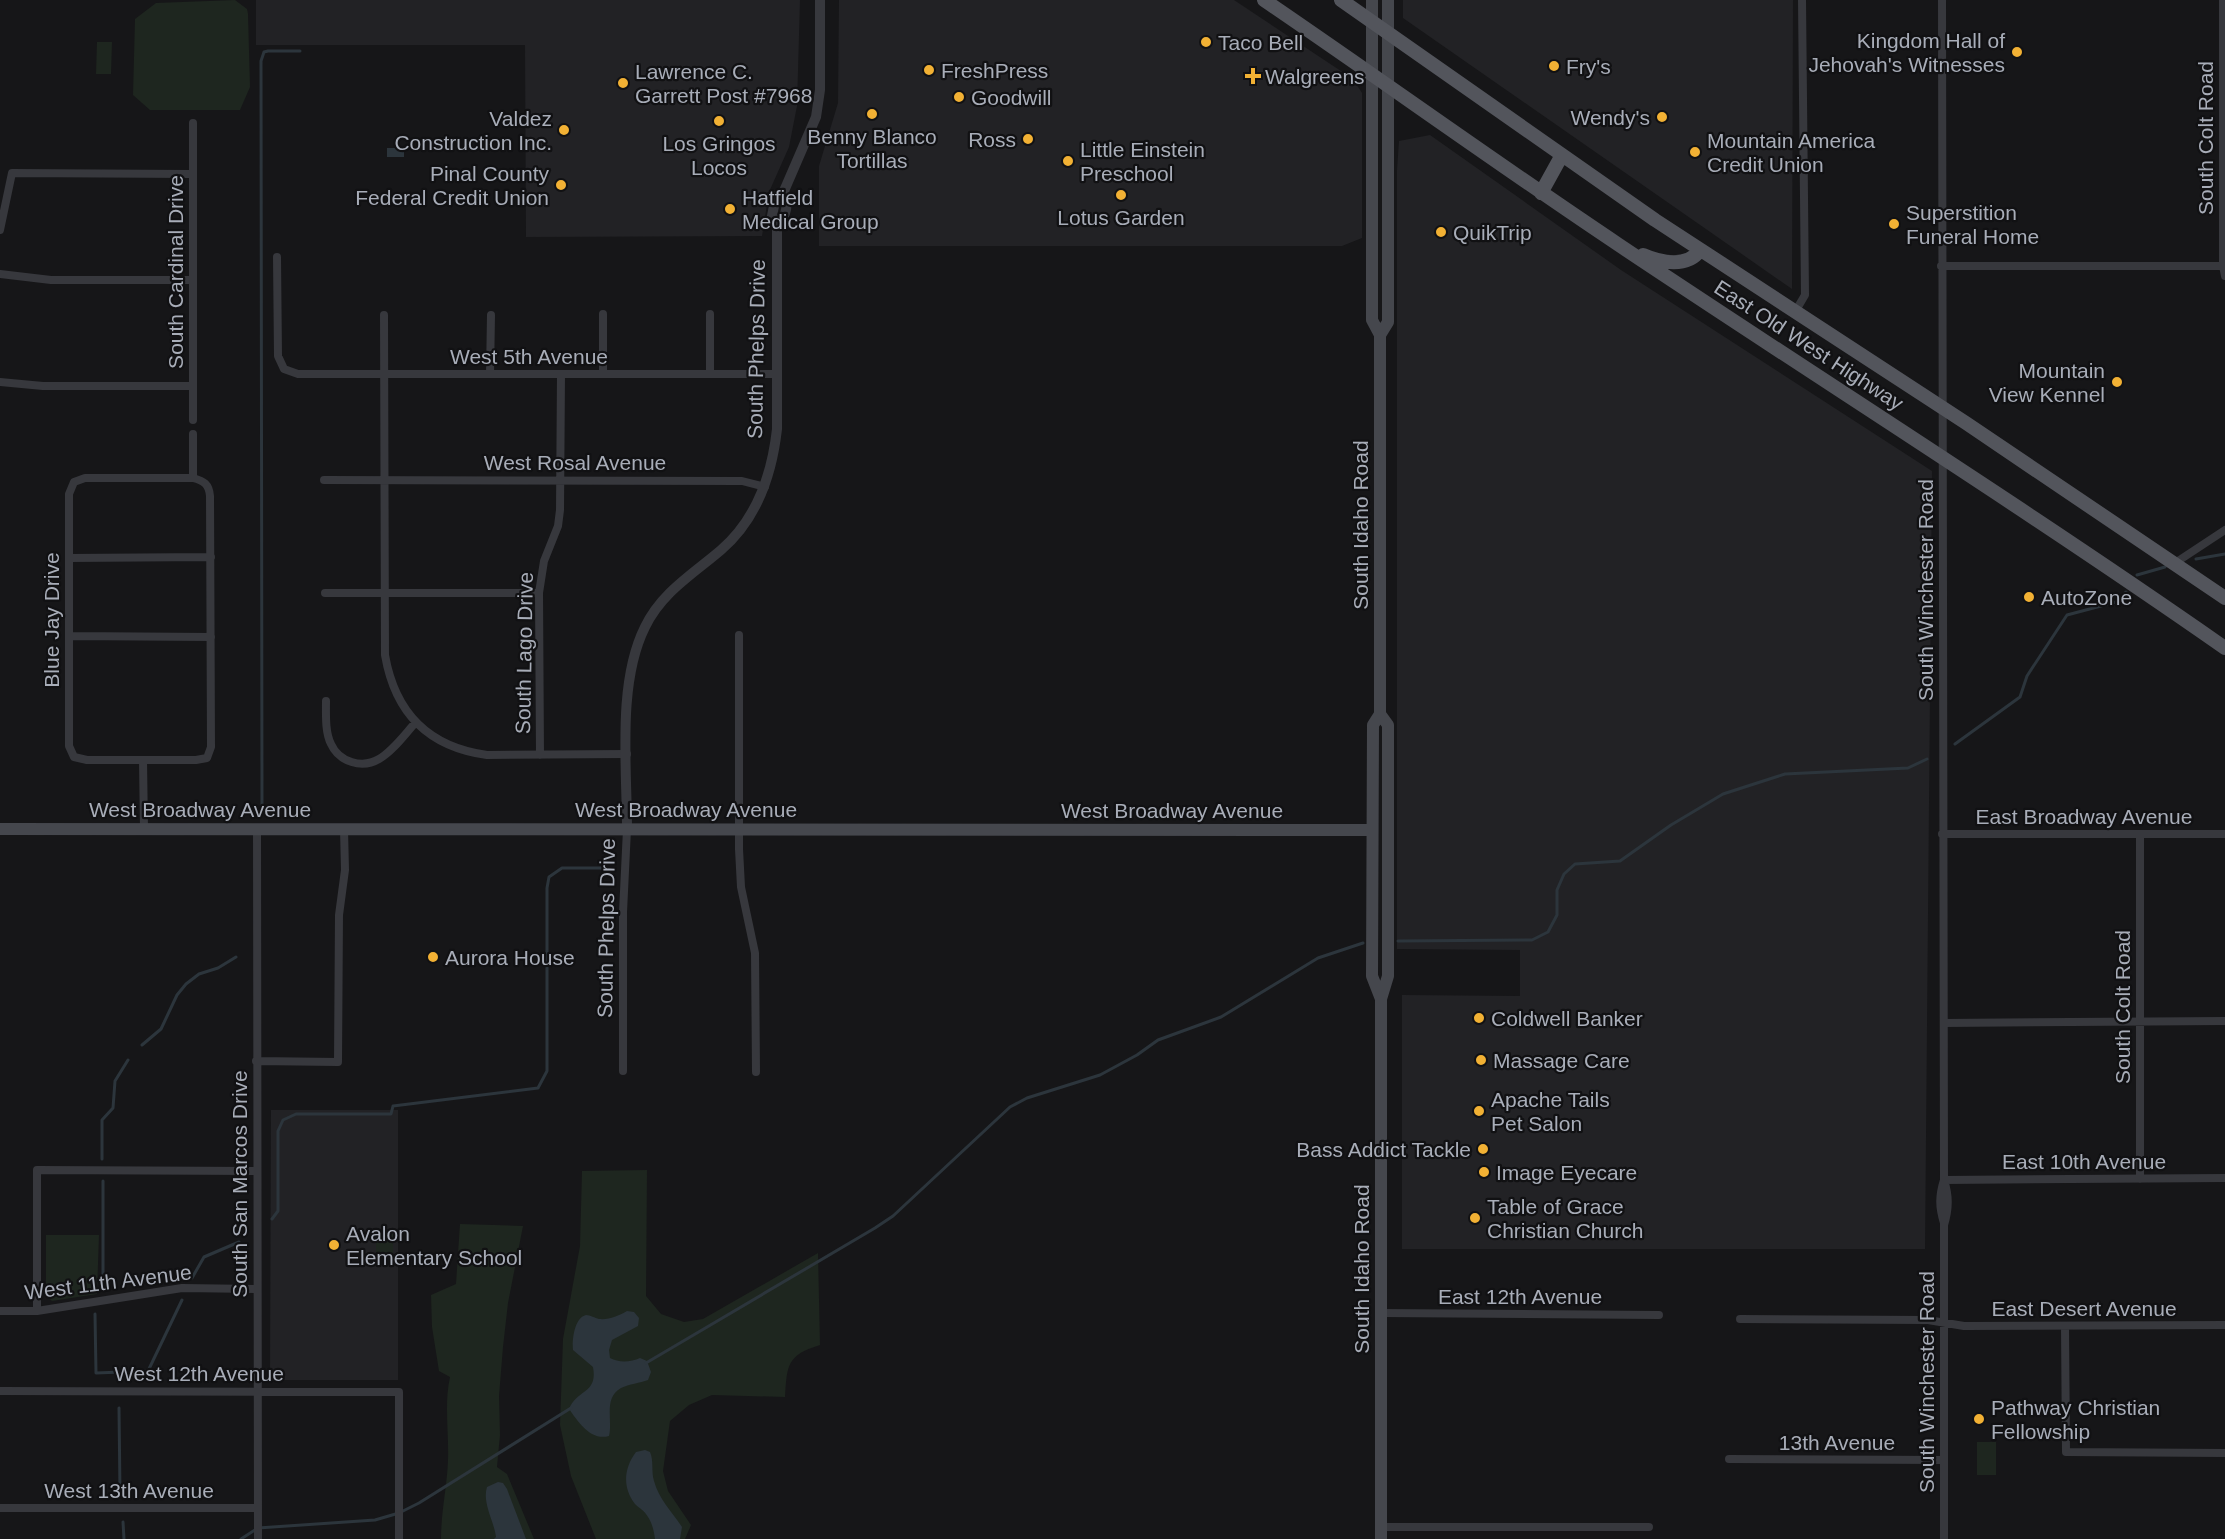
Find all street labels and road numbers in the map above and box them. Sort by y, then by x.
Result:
street label: South Colt Road [2194,61,2217,215]
street label: South Cardinal Drive [164,175,187,369]
street label: South Phelps Drive [743,259,769,439]
street label: East Old West Highway [1710,275,1908,415]
street label: West 5th Avenue [450,345,608,368]
street label: South Idaho Road [1349,440,1372,610]
street label: West Rosal Avenue [484,451,666,474]
street label: South Winchester Road [1914,479,1937,701]
street label: Blue Jay Drive [40,552,63,688]
street label: South Lago Drive [511,572,537,734]
street label: West Broadway Avenue [89,798,311,821]
street label: West Broadway Avenue [575,798,797,821]
street label: West Broadway Avenue [1061,799,1283,822]
street label: East Broadway Avenue [1976,805,2192,828]
street label: South Phelps Drive [593,838,619,1018]
street label: South Colt Road [2111,930,2134,1084]
street label: South San Marcos Drive [228,1070,251,1298]
street label: East 10th Avenue [2002,1150,2166,1173]
street label: South Idaho Road [1350,1184,1373,1354]
street label: West 11th Avenue [23,1260,193,1304]
street label: South Winchester Road [1915,1271,1938,1493]
street label: East 12th Avenue [1438,1285,1602,1308]
street label: East Desert Avenue [1991,1297,2177,1320]
street label: West 12th Avenue [114,1362,284,1385]
street label: 13th Avenue [1779,1431,1895,1454]
street label: West 13th Avenue [44,1479,214,1502]

